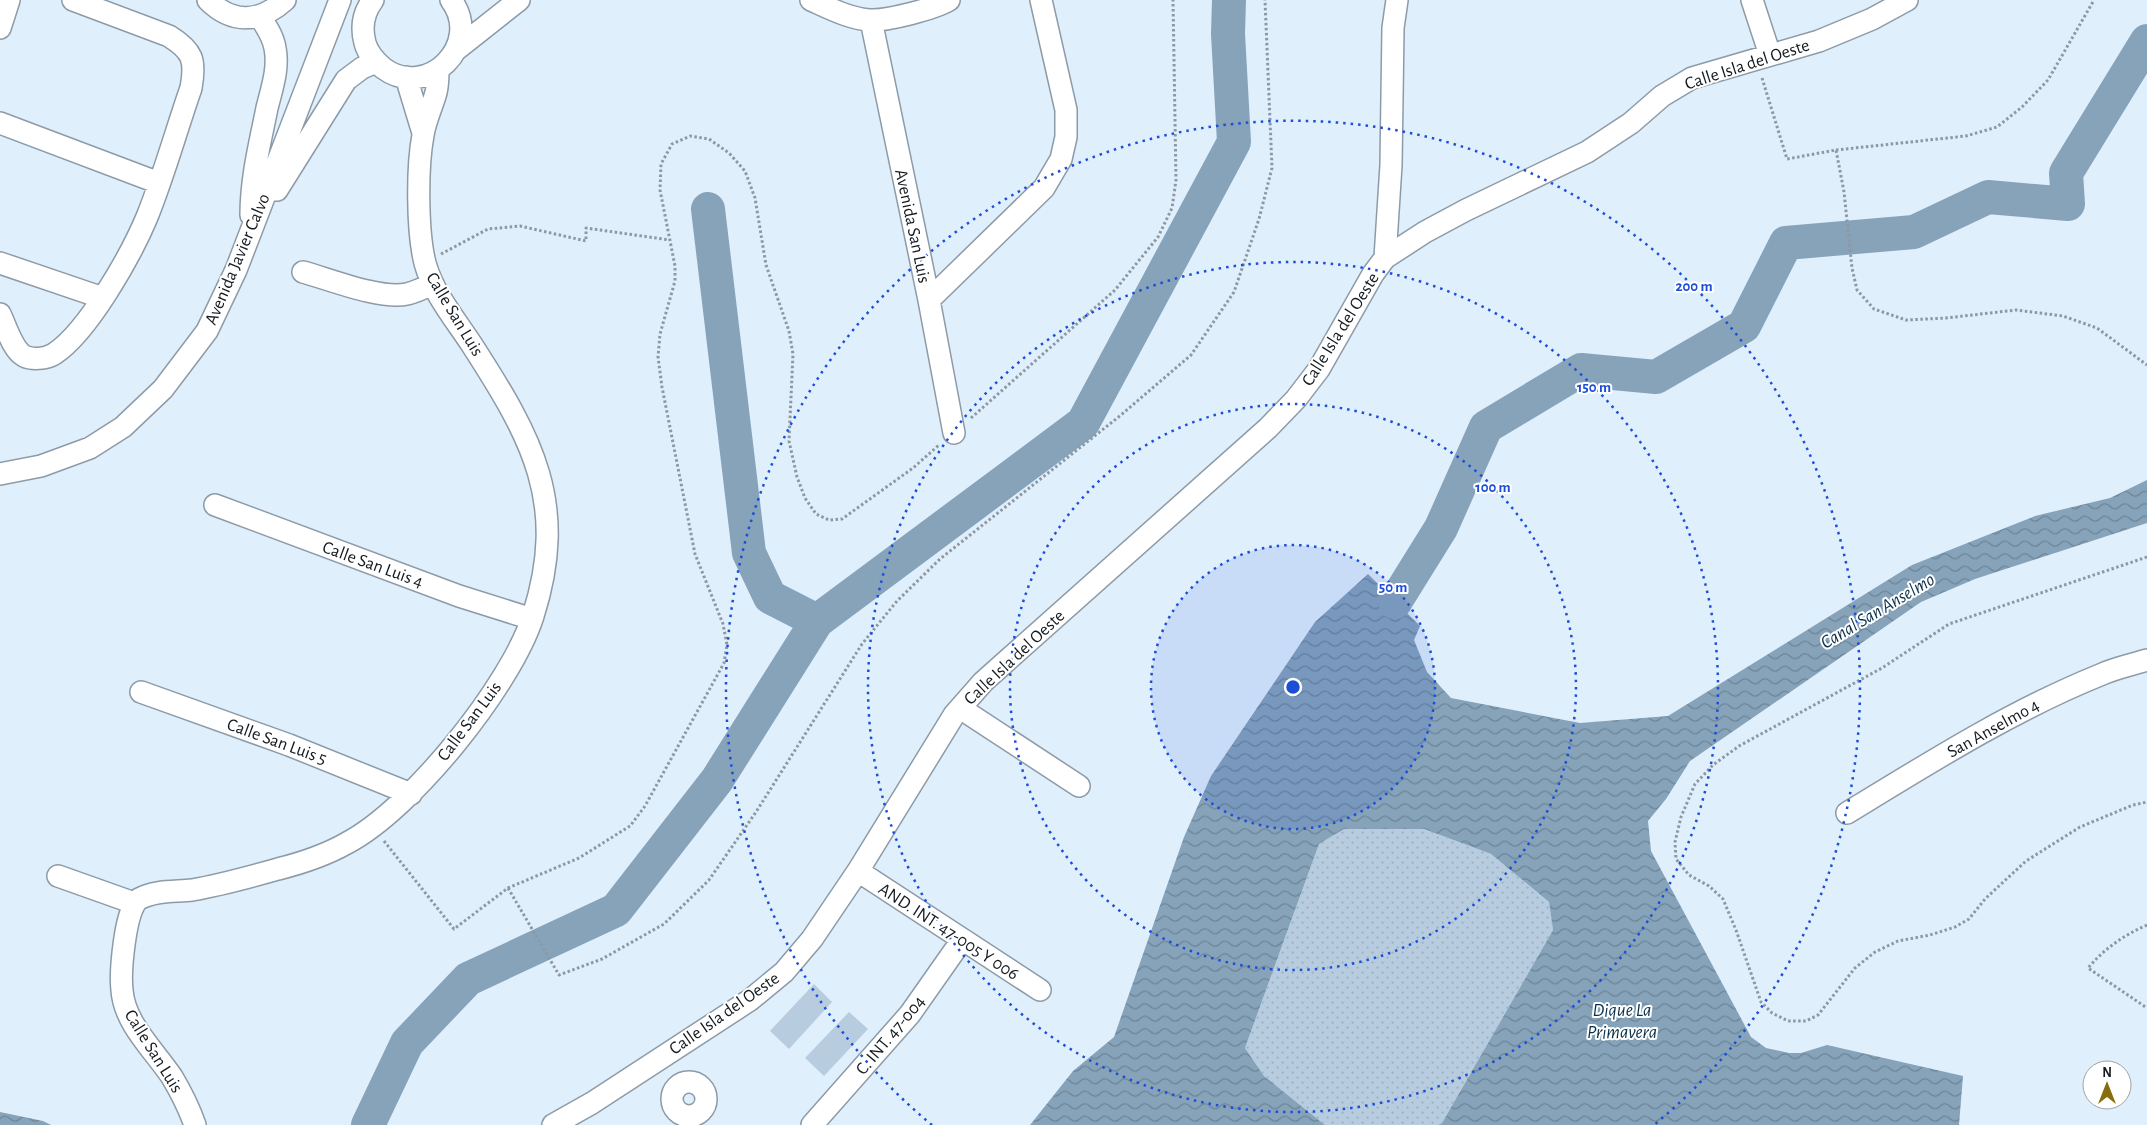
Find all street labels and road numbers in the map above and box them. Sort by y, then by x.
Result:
street label: Calle Isla del Oeste [1683,36,1812,94]
street label: Avenida San Luis [891,168,933,285]
street label: Avenida Javier Calvo [202,191,274,328]
street label: Calle San Luis [422,270,486,359]
street label: Calle Isla del Oeste [1299,270,1383,389]
street label: Calle San Luis 4 [320,538,426,592]
street label: Calle Isla del Oeste [961,607,1068,709]
street label: Calle San Luis [434,679,505,765]
street label: San Anselmo 4 [1944,696,2043,762]
street label: Calle San Luis 5 [224,716,329,768]
street label: AND. INT. 47-005 Y 006 [875,880,1022,984]
street label: Calle Isla del Oeste [666,969,783,1058]
street label: C. INT. 47-004 [853,992,929,1079]
street label: Calle San Luis [121,1007,186,1096]

